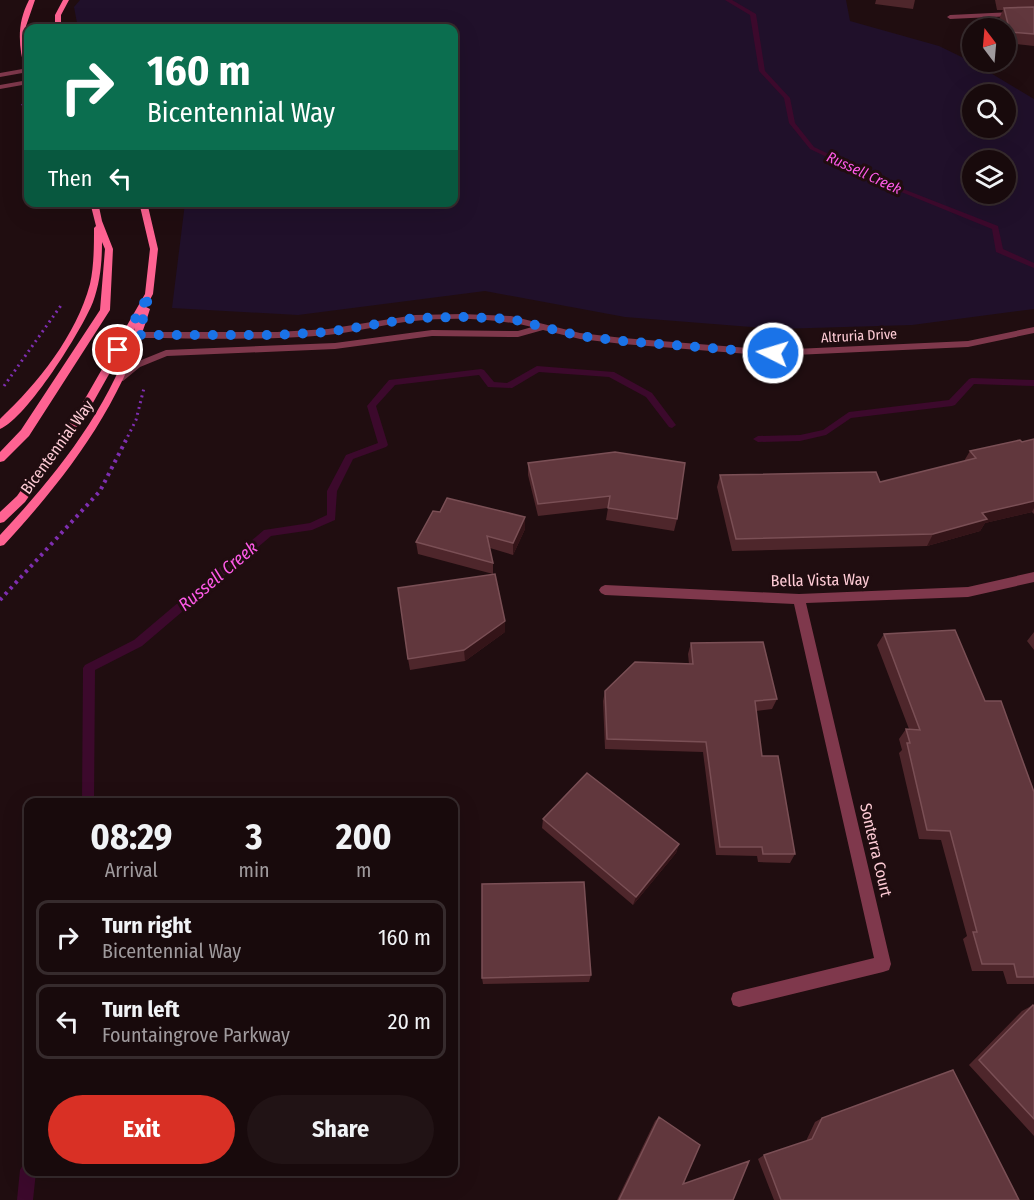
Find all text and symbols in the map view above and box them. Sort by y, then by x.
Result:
north arrow [962,18,1016,72]
map controls [962,18,1016,204]
text: 160 m [147,46,250,96]
icon: right [48,48,126,126]
button: search [962,84,1016,138]
text: Bicentennial Way [147,97,335,129]
water label: Russell Creek [824,148,905,198]
button: layers [962,150,1016,204]
icon: left [104,162,137,195]
text: Then [48,165,92,192]
position arrow [741,321,805,385]
pin [92,324,143,375]
street label: Altruria Drive [821,326,897,346]
icon: arrive [101,333,134,366]
street label: Bicentennial Way [17,396,98,498]
water label: Russell Creek [174,536,262,616]
street label: Bella Vista Way [771,570,870,590]
street label: Sonterra Court [856,801,896,899]
text: 08:29 [90,815,172,859]
text: 3 [245,815,263,859]
text: 200 [336,815,392,859]
text: Arrival [105,858,158,882]
text: min [239,858,269,882]
text: m [356,858,371,882]
text: Turn right [102,912,191,939]
icon: right [51,921,84,954]
text: 160 m [378,924,431,951]
text: Bicentennial Way [102,939,241,963]
text: Turn left [102,996,180,1023]
icon: left [51,1005,84,1038]
text: 20 m [388,1008,431,1035]
text: Fountaingrove Parkway [102,1023,290,1047]
button: Exit [48,1095,235,1164]
button: Share [247,1095,434,1164]

